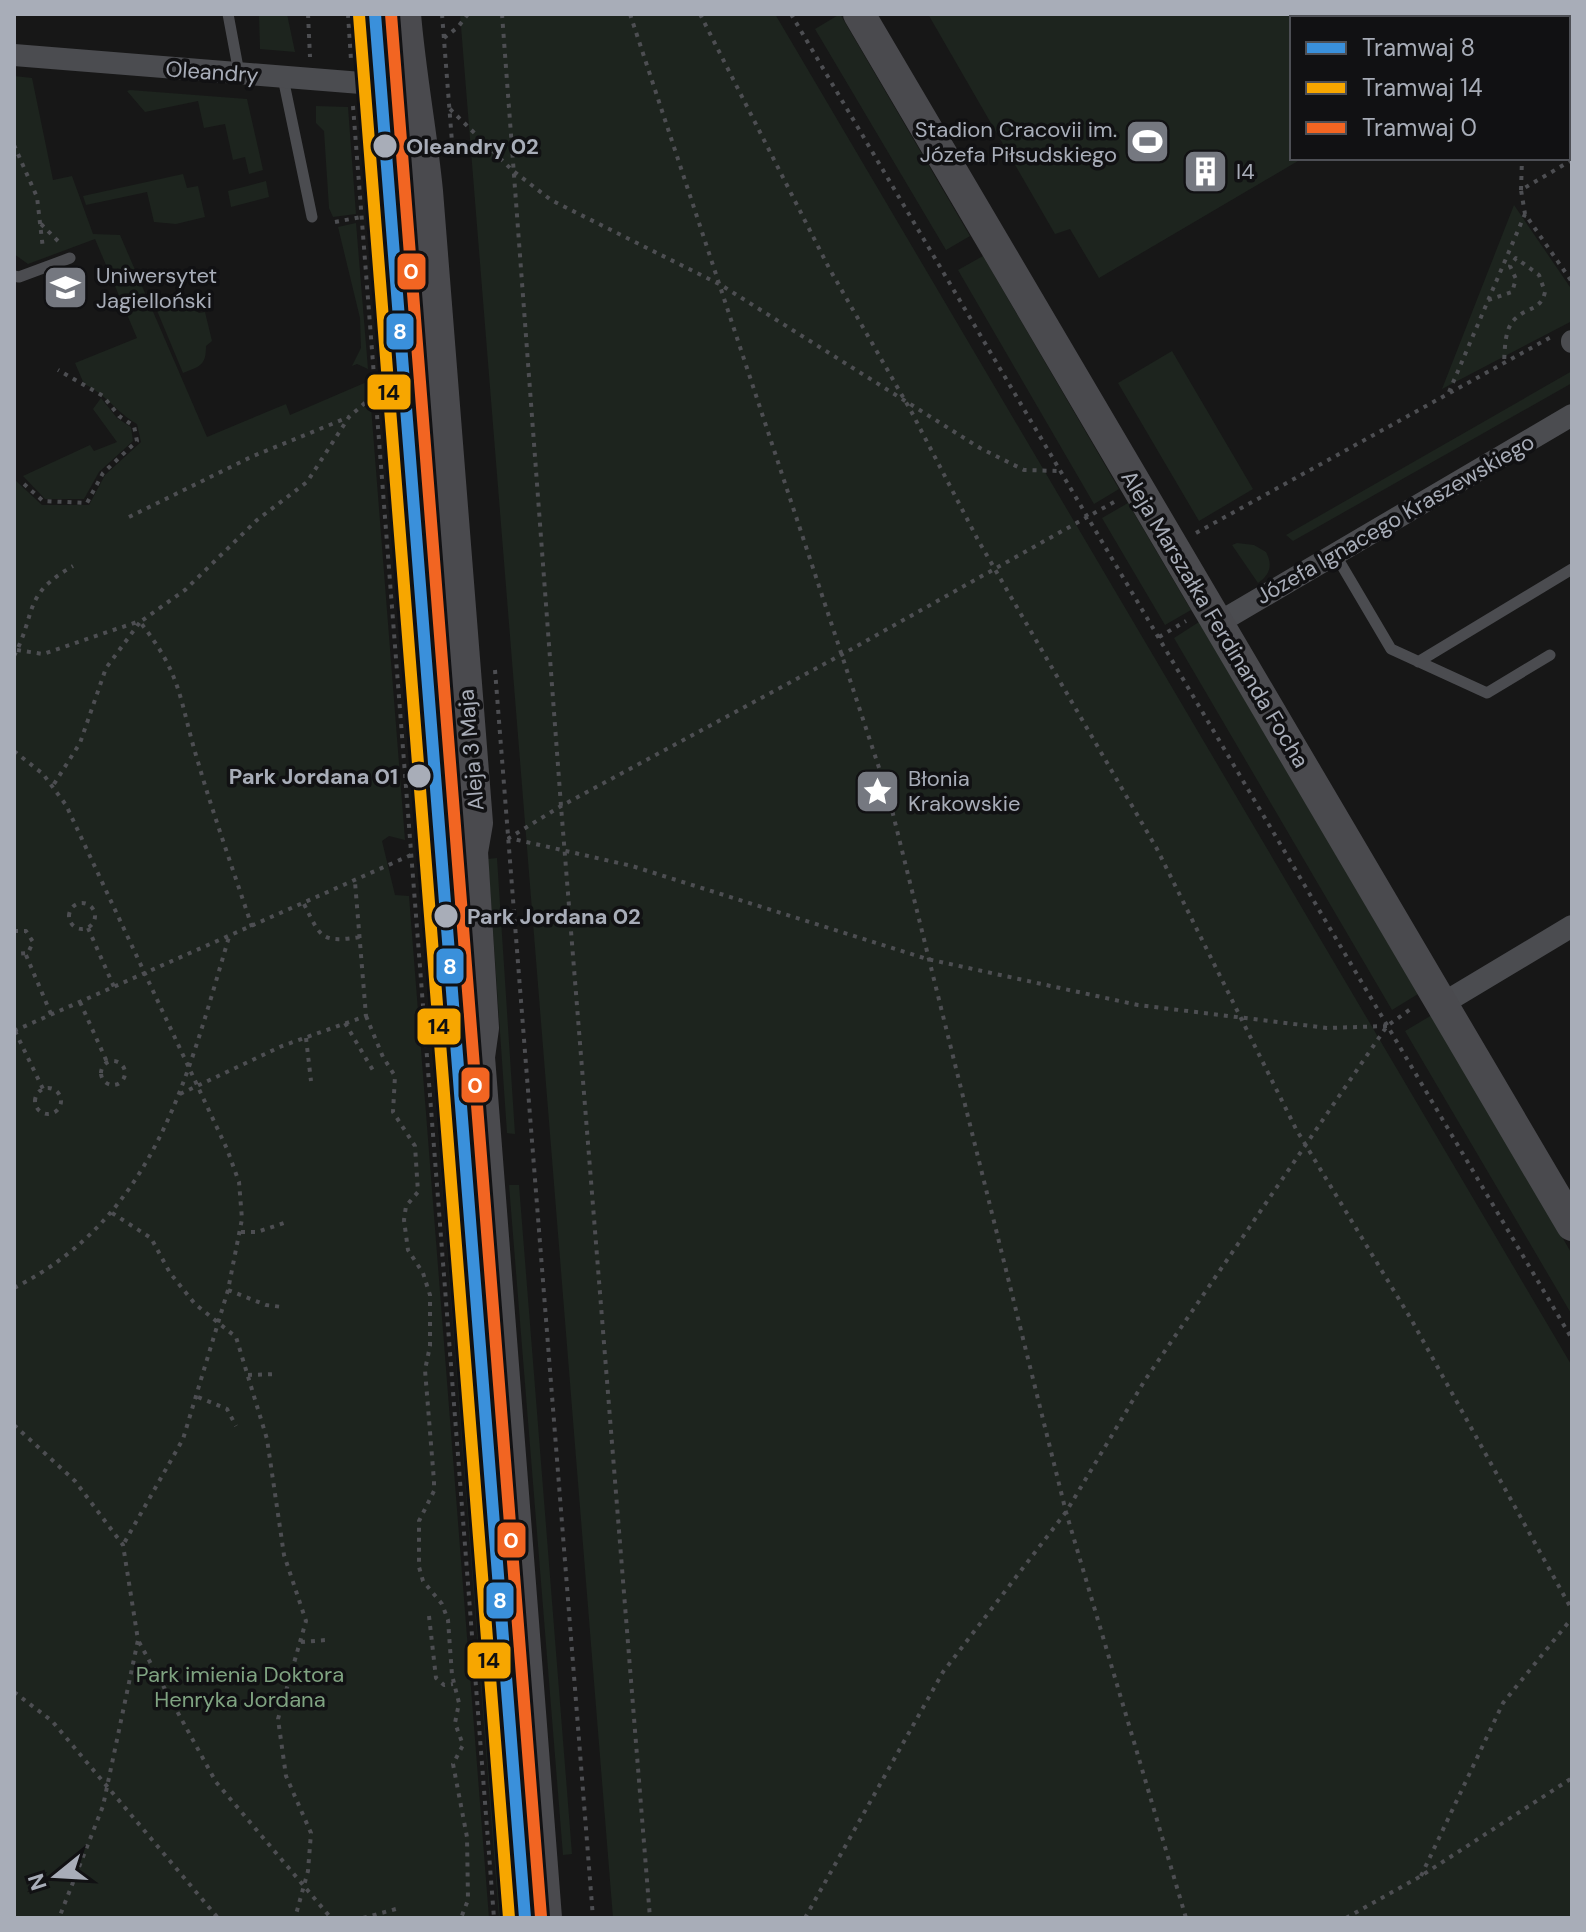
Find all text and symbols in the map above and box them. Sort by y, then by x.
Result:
legend [1290,16,1570,160]
text: Tramwaj 8 [1362,32,1475,63]
street label: Oleandry [165,54,259,90]
text: Tramwaj 14 [1362,72,1483,103]
text: Tramwaj 0 [1362,112,1477,143]
place label: Stadion Cracovii im. Józefa Piłsudskiego [915,115,1117,169]
sports icon: Stadion Cracovii im. Józefa Piłsudskiego [1124,118,1172,166]
marker: Oleandry 02 [371,132,399,160]
place label: Oleandry 02 [406,132,539,161]
building icon: I4 [1181,147,1229,195]
place label: I4 [1236,157,1255,186]
line badge: 0 [396,252,427,291]
text: 0 [403,257,419,286]
place label: Uniwersytet Jagielloński [96,261,217,315]
school or university icon: Uniwersytet Jagielloński [41,264,89,312]
line badge: 8 [385,312,415,351]
text: 8 [393,317,407,346]
line badge: 14 [366,373,412,411]
text: 14 [378,378,400,407]
street label: Józefa Ignacego Kraszewskiego [1251,427,1539,611]
street label: Aleja Marszałka Ferdinanda Focha [1114,465,1316,773]
street label: Aleja 3 Maja [451,688,491,812]
place label: Park Jordana 01 [229,762,398,791]
marker: Park Jordana 01 [405,762,433,790]
place label: Błonia Krakowskie [908,764,1021,818]
place icon: Błonia Krakowskie [853,767,901,815]
marker: Park Jordana 02 [432,902,460,930]
place label: Park Jordana 02 [467,902,641,931]
line badge: 8 [435,947,465,985]
text: 8 [443,952,457,981]
line badge: 14 [416,1007,462,1046]
text: 14 [428,1012,450,1041]
line badge: 0 [460,1066,491,1104]
text: 0 [467,1071,483,1100]
line badge: 0 [496,1521,527,1559]
text: 0 [503,1526,519,1555]
line badge: 8 [485,1581,515,1620]
text: 8 [493,1586,507,1615]
line badge: 14 [466,1641,512,1680]
text: 14 [478,1646,500,1675]
park label: Park imienia Doktora Henryka Jordana [136,1660,344,1714]
north arrow [16,1836,96,1916]
text: N [21,1870,54,1894]

